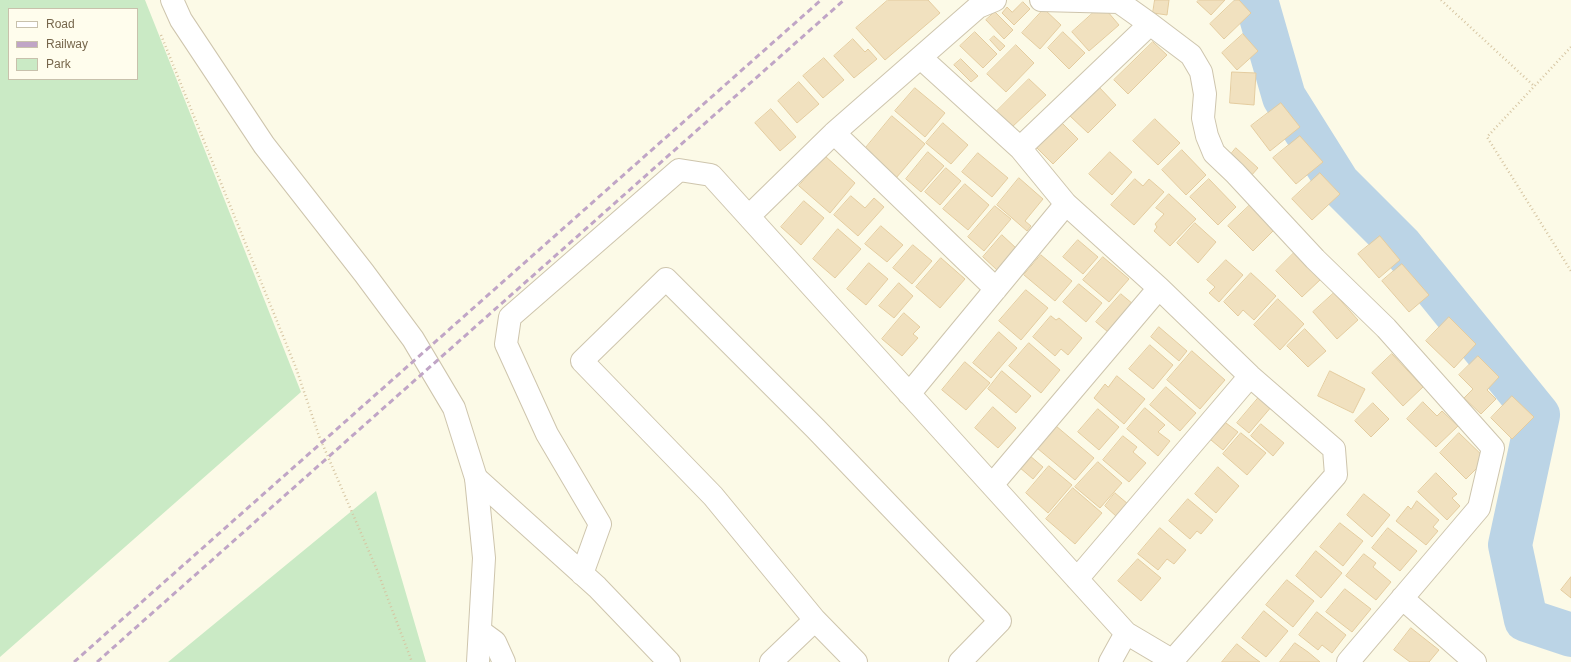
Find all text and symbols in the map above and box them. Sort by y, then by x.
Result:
legend [8,8,138,80]
text: Road [46,17,75,31]
text: Railway [46,37,88,51]
text: Park [46,57,71,71]

